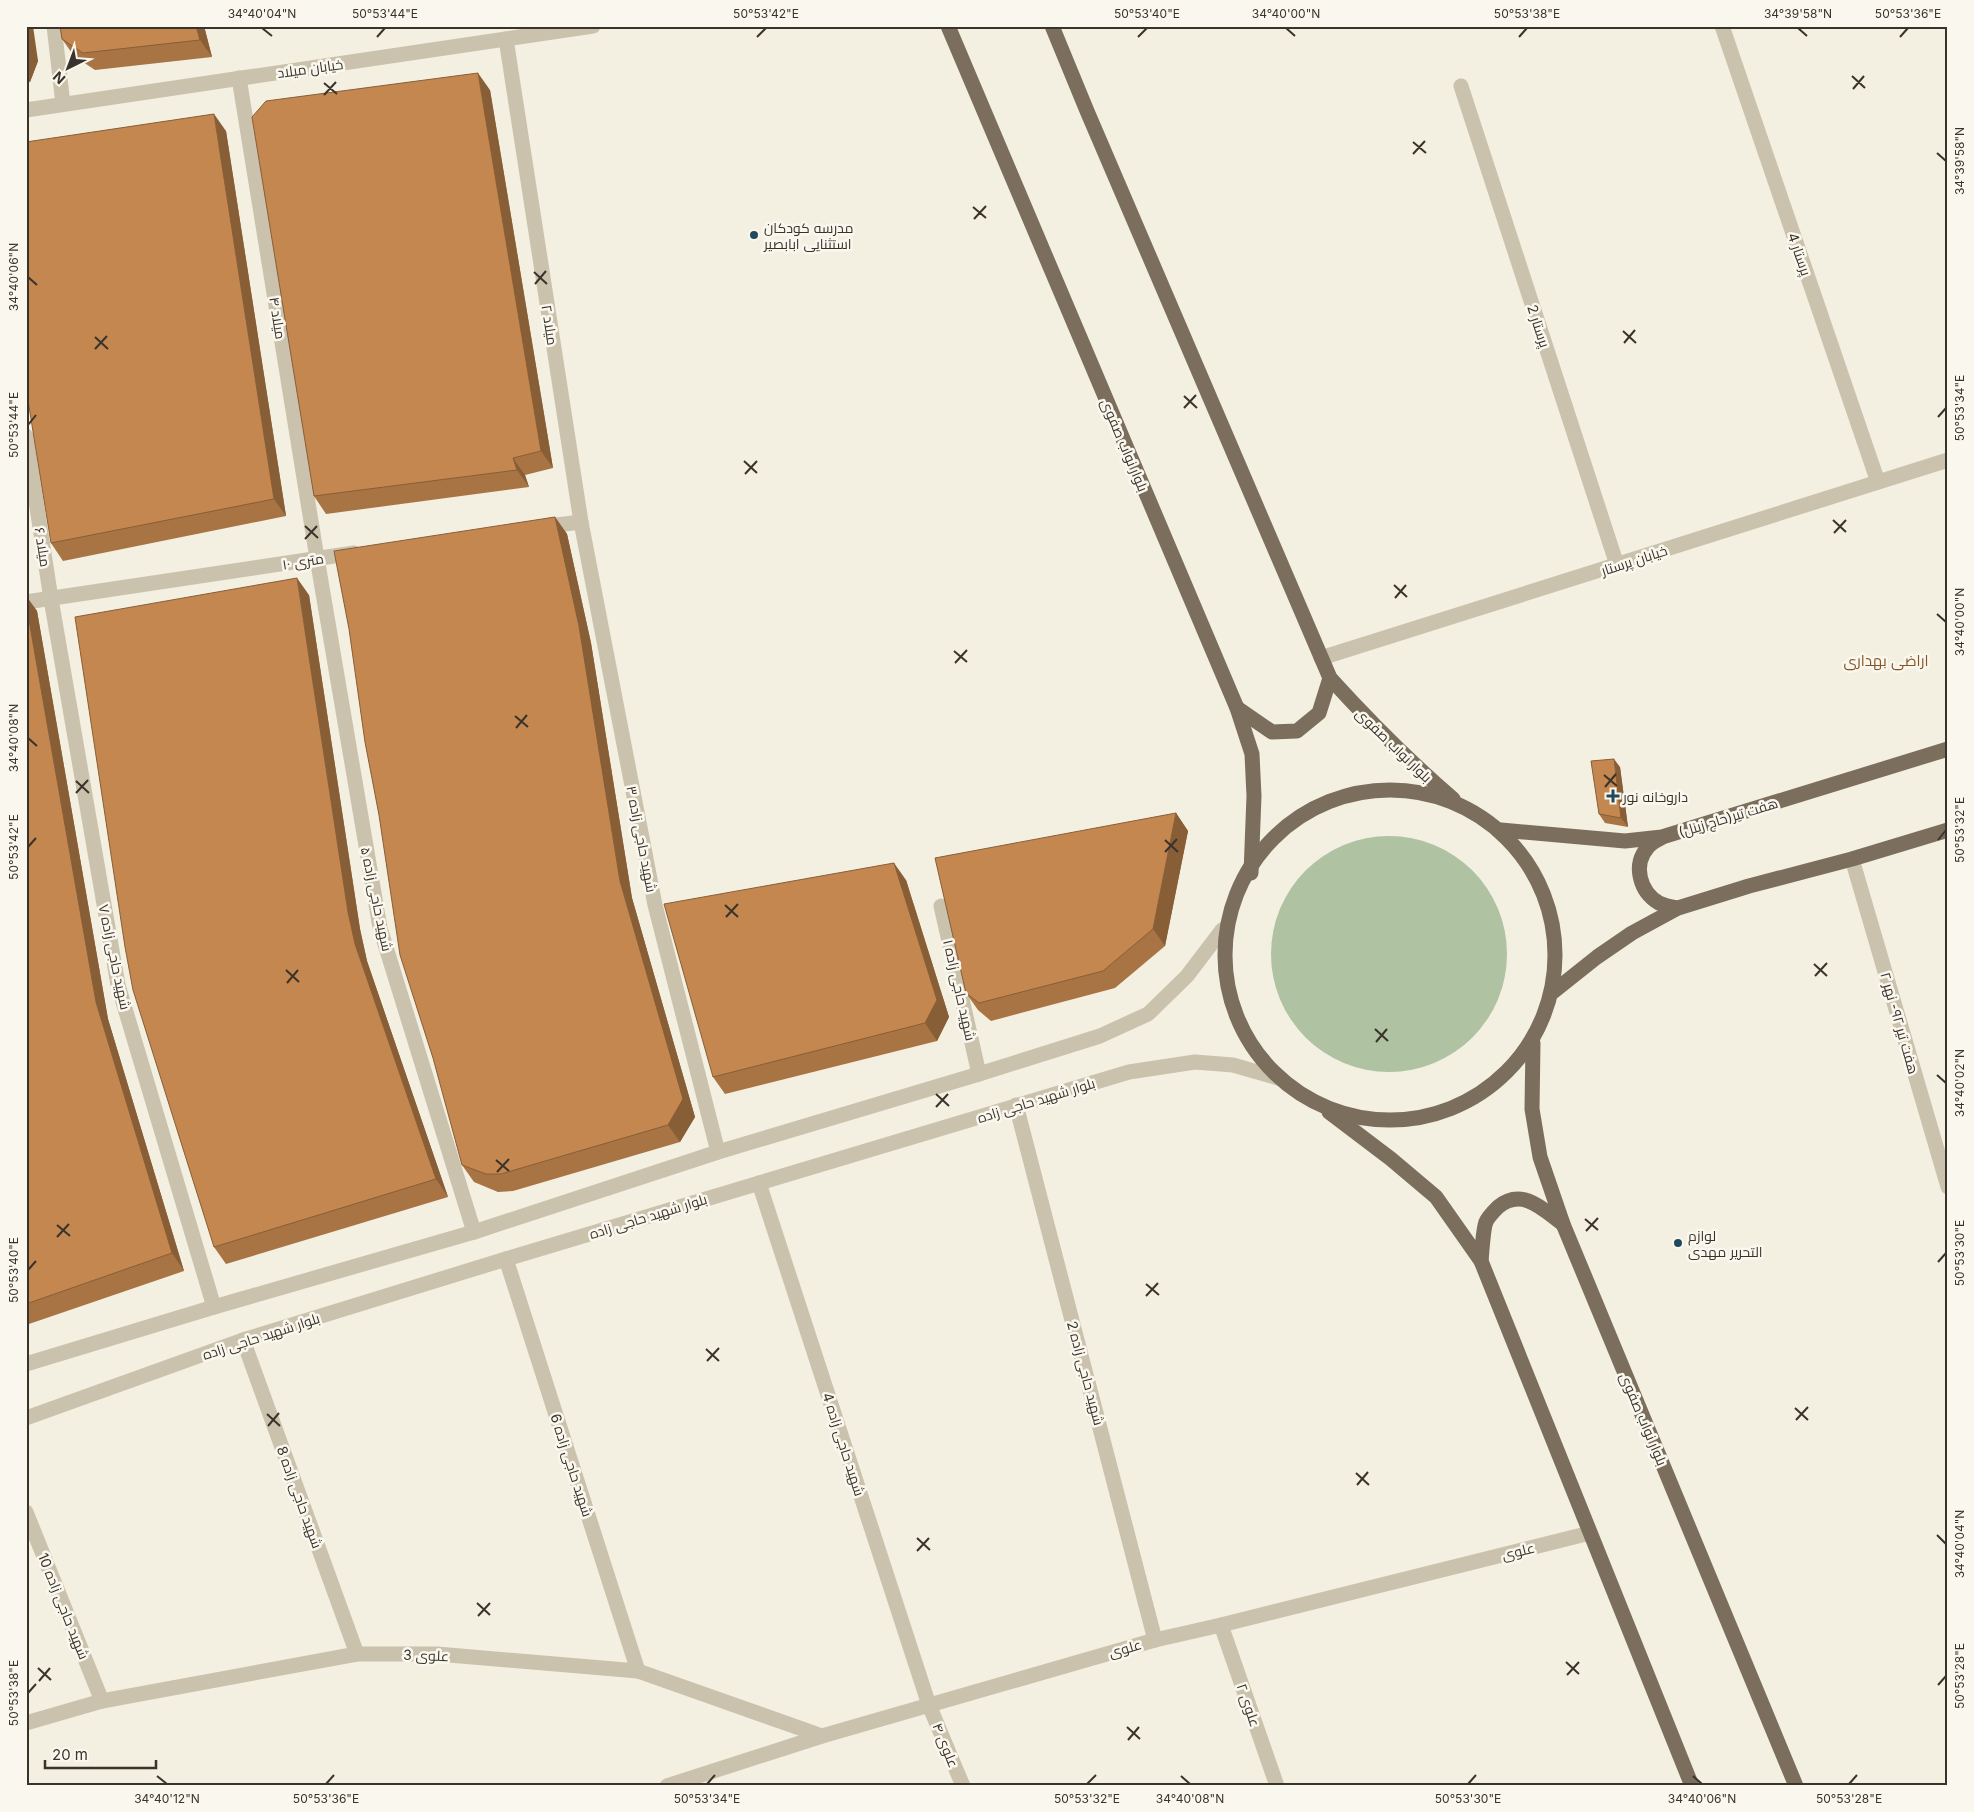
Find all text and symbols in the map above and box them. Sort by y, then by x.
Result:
text: 34°40'04"N [228,6,296,21]
text: 50°53'44"E [352,6,418,21]
text: 50°53'42"E [733,6,799,21]
text: 50°53'40"E [1114,6,1180,21]
text: 34°40'00"N [1252,6,1320,21]
text: 50°53'38"E [1494,6,1560,21]
text: 34°39'58"N [1764,6,1832,21]
text: 50°53'36"E [1875,6,1941,21]
north arrow [42,42,92,92]
street label: خیابان میلاد [276,55,344,81]
text: N [49,68,69,88]
text: 34°39'58"N [1952,127,1967,195]
place label: مدرسه کودکان استثنایی ابابصیر [763,219,854,252]
marker: مدرسه کودکان استثنایی ابابصیر [748,229,760,241]
street label: پرستار 4 [1783,230,1815,279]
text: 34°40'06"N [6,243,21,311]
street label: میلاد ۴ [266,296,290,340]
street label: پرستار 2 [1522,302,1554,350]
street label: میلاد ۲ [538,304,562,346]
text: 50°53'34"E [1952,375,1967,441]
text: 50°53'44"E [6,392,21,458]
street label: بلوار نواب صفوی [1098,396,1152,494]
street label: میلاد ۶ [31,526,55,568]
street label: خیابان پرستار [1598,541,1670,581]
street label: ۱۰ متری [281,549,325,573]
text: 34°40'00"N [1952,588,1967,656]
district label: اراضی بهداری [1843,651,1929,671]
text: 34°40'08"N [6,704,21,772]
street label: بلوار نواب صفوی [1352,704,1436,786]
street label: شهید حاجی زاده ۳ [623,784,661,894]
place label: داروخانه نور [1622,788,1688,805]
marker: داروخانه نور [1607,790,1619,802]
street label: هفت تیر(حاج زینل) [1676,794,1780,841]
text: 50°53'32"E [1952,797,1967,863]
text: 50°53'42"E [6,814,21,880]
street label: شهید حاجی زاده ۵ [358,845,396,953]
street label: شهید حاجی زاده ۷ [96,903,134,1011]
street label: شهید حاجی زاده ۱ [940,938,980,1042]
street label: هفت تیر ۹۲- نهر ۲ [1877,970,1923,1076]
text: 34°40'02"N [1952,1049,1967,1117]
street label: بلوار شهید حاجی زاده [975,1074,1097,1126]
street label: بلوار شهید حاجی زاده [587,1190,709,1242]
text: 50°53'30"E [1952,1220,1967,1286]
place label: لوازم التحریر مهدی [1688,1227,1763,1260]
text: 50°53'40"E [6,1237,21,1303]
marker: لوازم التحریر مهدی [1672,1237,1684,1249]
street label: بلوار شهید حاجی زاده [200,1309,322,1363]
street label: شهید حاجی زاده 2 [1064,1319,1108,1427]
street label: بلوار نواب صفوی [1617,1370,1671,1468]
street label: شهید حاجی زاده 4 [819,1390,869,1498]
street label: شهید حاجی زاده 6 [547,1411,597,1519]
street label: شهید حاجی زاده 8 [274,1444,326,1550]
text: 34°40'04"N [1952,1510,1967,1578]
street label: علوی [1500,1539,1536,1563]
street label: شهید حاجی زاده 10 [35,1550,93,1662]
street label: علوی [1107,1635,1143,1661]
text: 50°53'28"E [1952,1643,1967,1709]
street label: علوی 3 [403,1646,449,1664]
text: 50°53'38"E [6,1660,21,1726]
street label: علوی ۲ [1234,1681,1264,1729]
street label: علوی ۴ [929,1720,963,1770]
scale bar [45,1737,156,1769]
text: 20 m [52,1745,88,1764]
text: 34°40'12"N [134,1791,200,1806]
text: 50°53'36"E [293,1791,359,1806]
text: 50°53'34"E [674,1791,740,1806]
text: 50°53'32"E [1054,1791,1120,1806]
text: 34°40'08"N [1156,1791,1224,1806]
text: 50°53'30"E [1435,1791,1501,1806]
text: 34°40'06"N [1668,1791,1736,1806]
text: 50°53'28"E [1816,1791,1882,1806]

